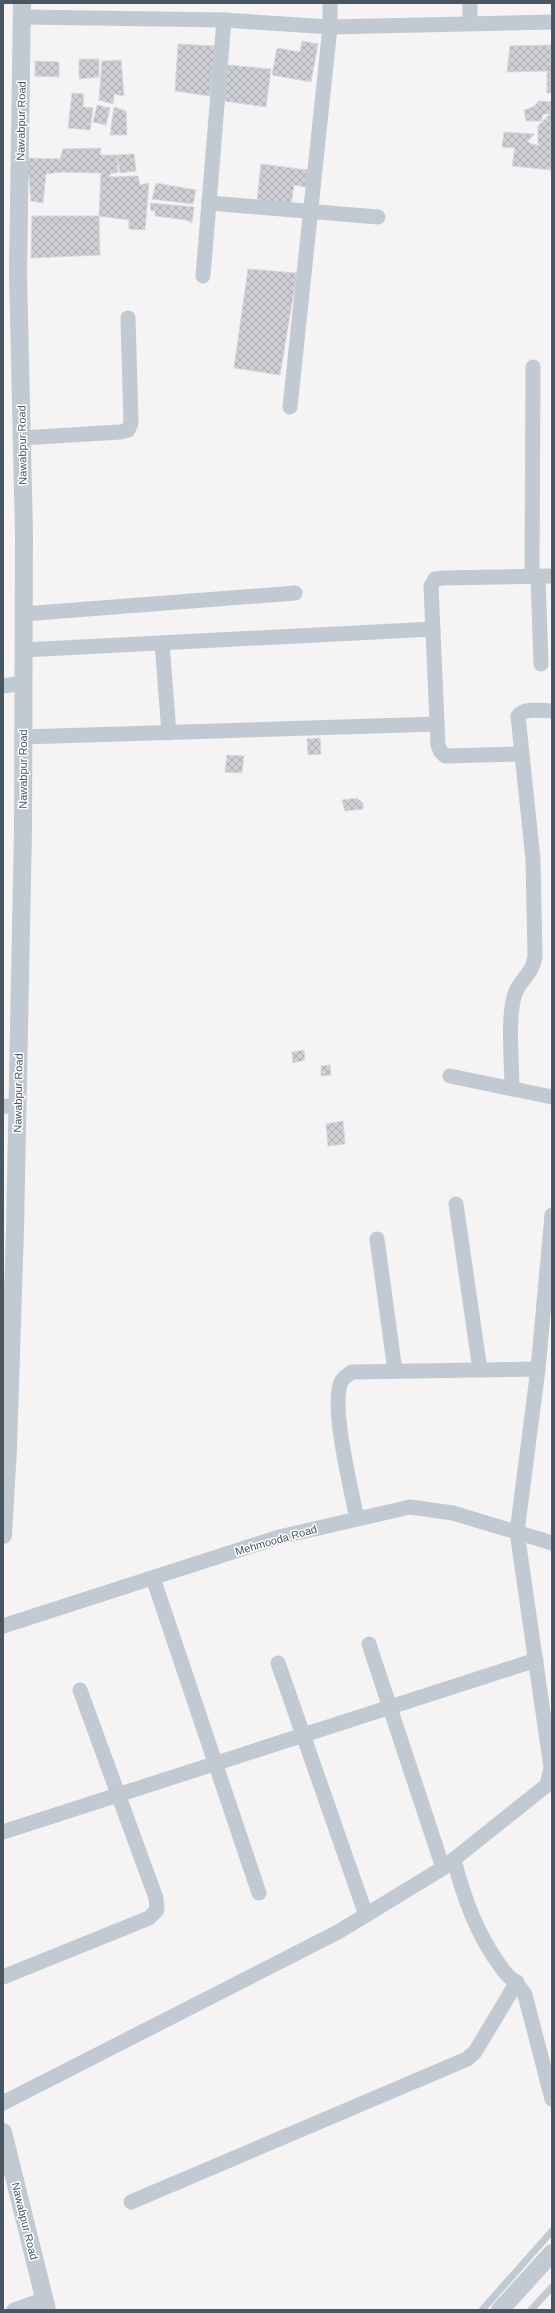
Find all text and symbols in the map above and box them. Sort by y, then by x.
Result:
street label: Nawabpur Road [14,81,28,161]
street label: Nawabpur Road [15,405,29,485]
street label: Nawabpur Road [17,729,29,809]
street label: Nawabpur Road [11,1053,25,1133]
street label: Mehmooda Road [234,1523,318,1557]
street label: Nawabpur Road [10,2181,40,2261]

